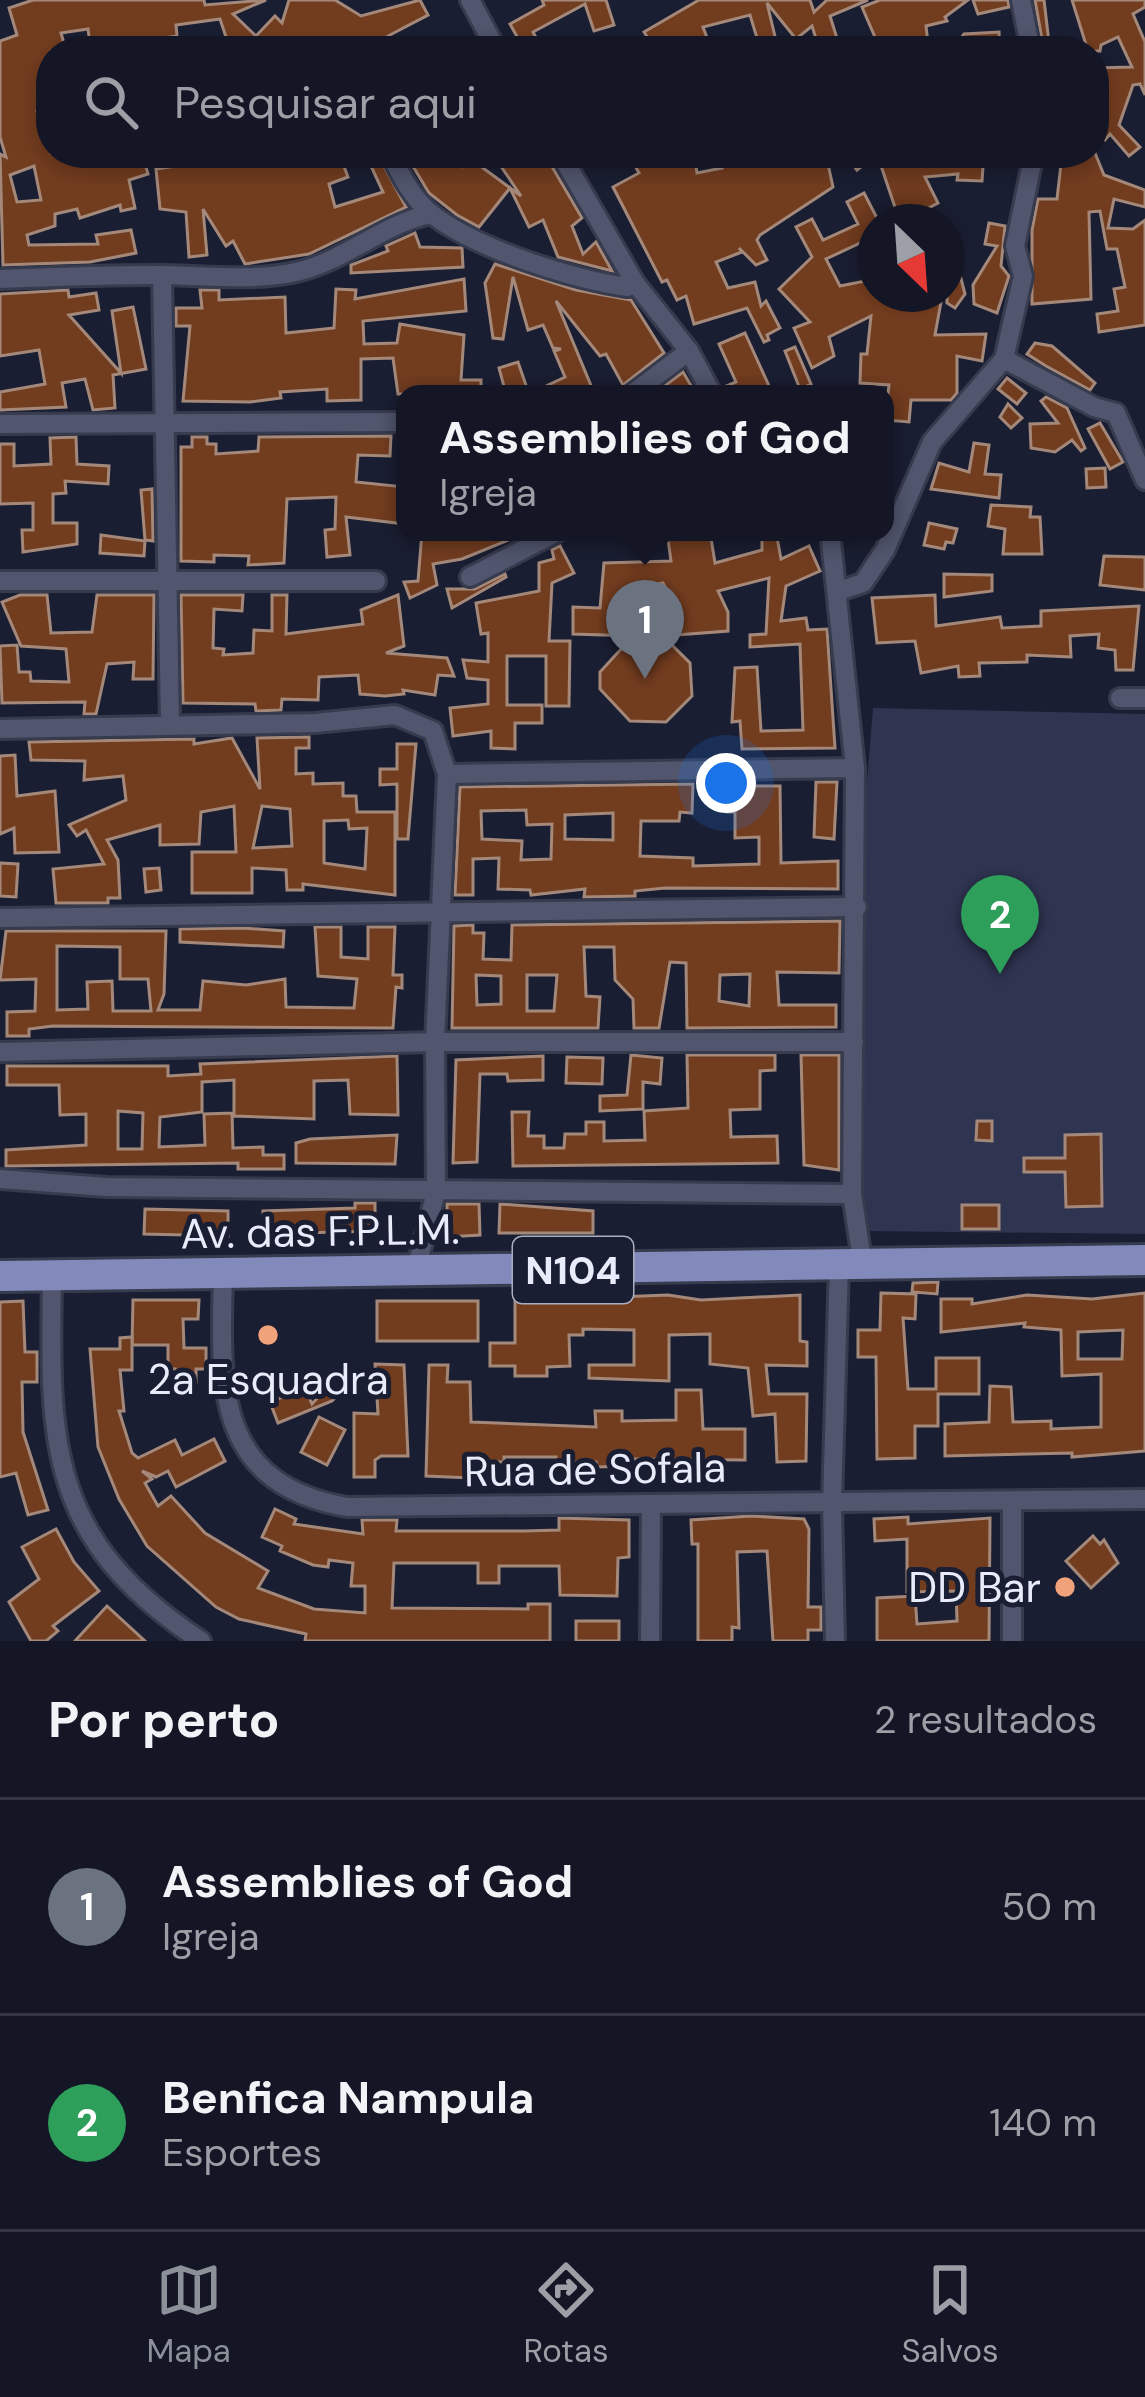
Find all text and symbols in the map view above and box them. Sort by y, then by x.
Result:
search box [36,36,1109,168]
icon: search [78,69,144,135]
text: Pesquisar aqui [174,73,477,132]
north arrow [857,204,965,312]
popup [396,385,894,541]
text: Assemblies of God [439,408,851,467]
text: Igreja [439,467,537,518]
pin: 1 [606,580,684,679]
your location [696,753,756,813]
pin: 2 [961,875,1039,974]
street label: Av. das F.P.L.M. [180,1202,460,1261]
road number: N104 [513,1237,633,1303]
marker: 2a Esquadra [255,1322,281,1348]
place label: 2a Esquadra [148,1352,389,1407]
street label: Rua de Sofala [463,1440,727,1499]
place label: DD Bar [908,1560,1041,1615]
marker: DD Bar [1052,1574,1078,1600]
text: Por perto [48,1686,280,1753]
text: 2 resultados [874,1694,1097,1745]
text: Assemblies of God [162,1852,573,1911]
text: 1 [80,1881,94,1932]
text: 50 m [1001,1881,1097,1932]
text: Igreja [162,1911,259,1962]
text: Benfica Nampula [162,2068,534,2127]
text: 2 [76,2097,98,2148]
text: 140 m [989,2097,1097,2148]
text: Esportes [162,2127,322,2178]
tab: Mapa [146,2257,231,2372]
tab: Rotas [524,2257,609,2372]
tab: Salvos [901,2257,999,2372]

